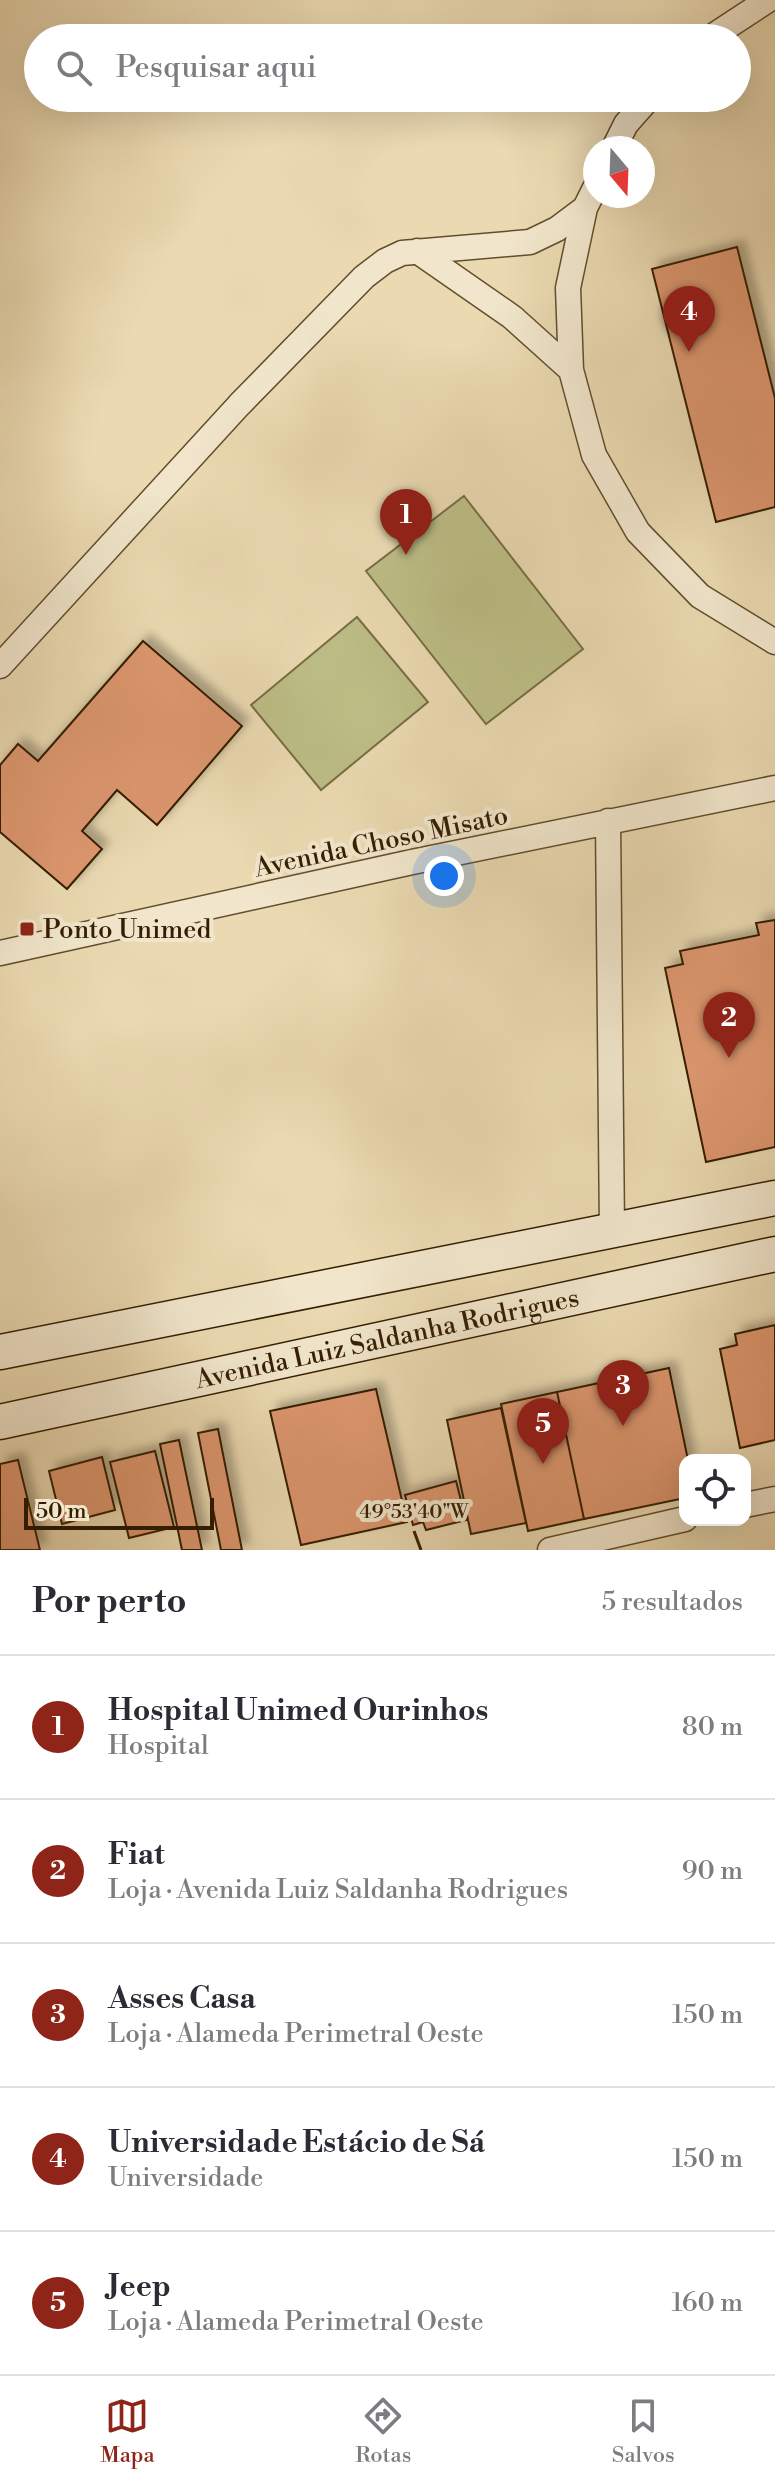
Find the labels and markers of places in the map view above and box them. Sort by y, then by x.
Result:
pin: 4 [663,286,715,352]
pin: 1 [380,489,432,555]
place label: Ponto Unimed [43,914,212,946]
marker: Ponto Unimed [18,920,36,938]
pin: 2 [703,992,755,1058]
pin: 3 [597,1360,649,1426]
pin: 5 [517,1398,569,1464]

